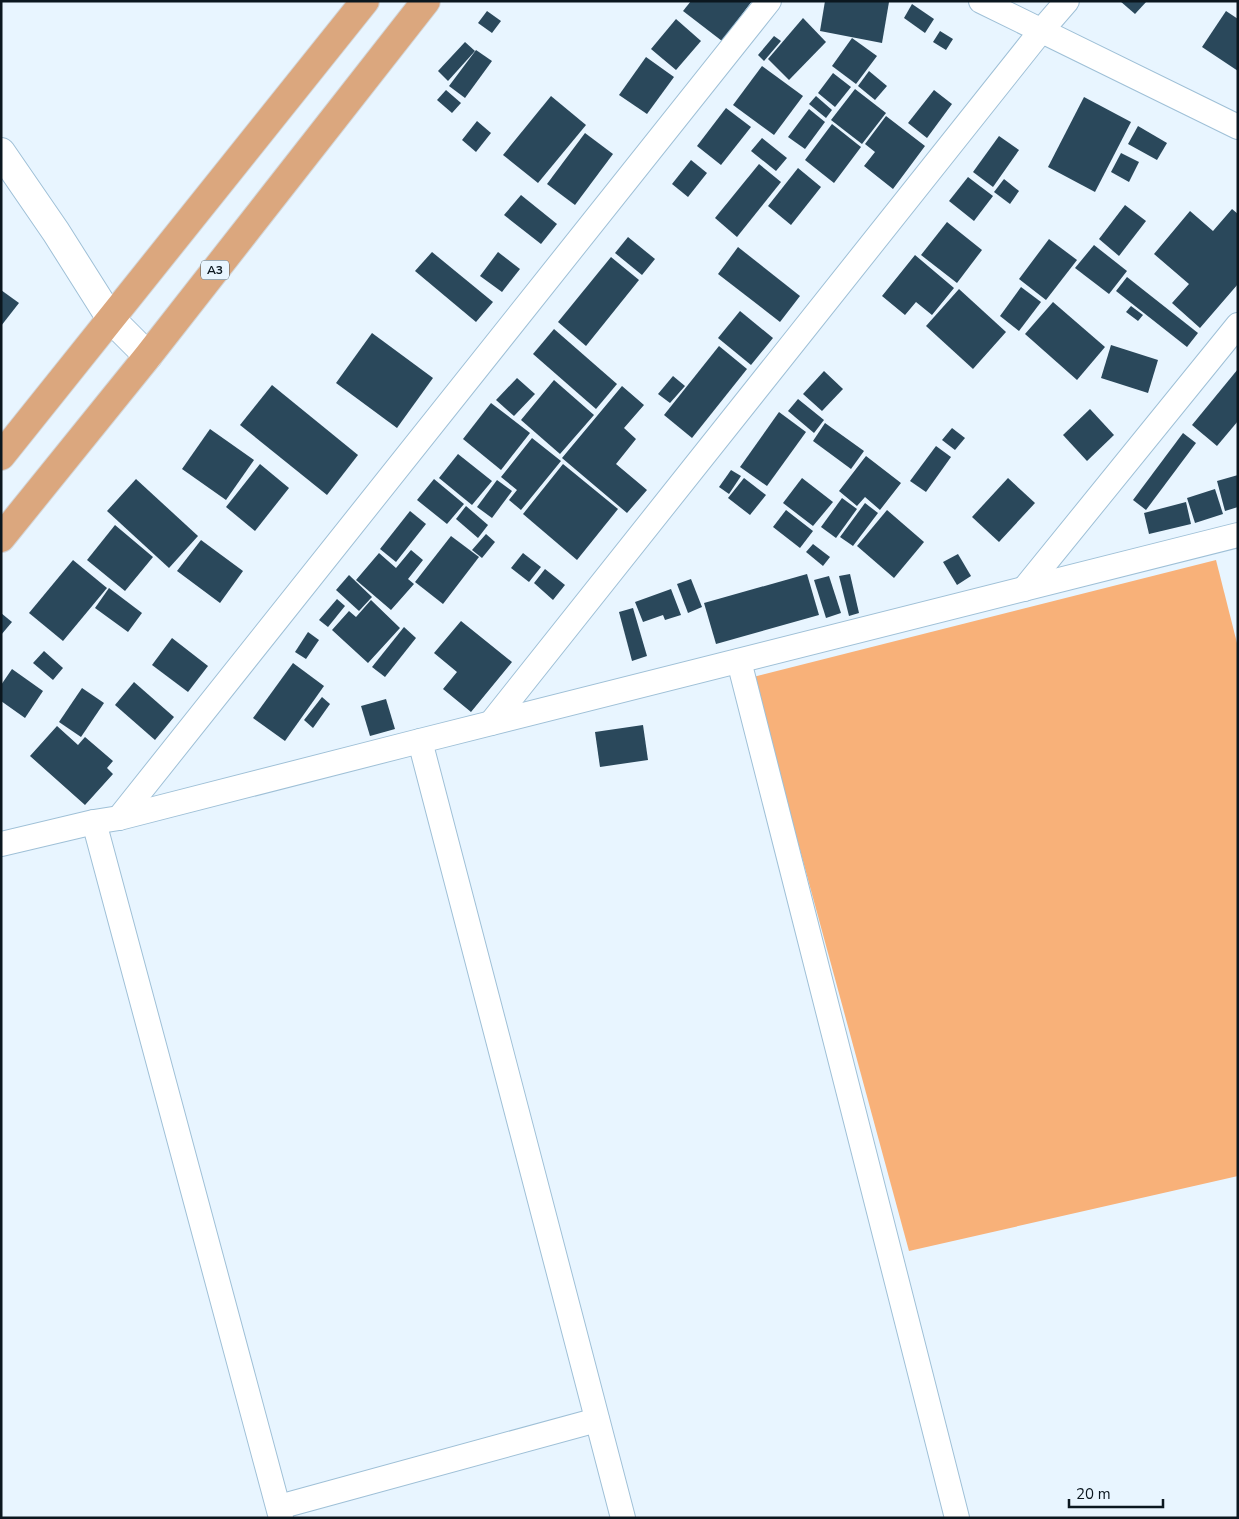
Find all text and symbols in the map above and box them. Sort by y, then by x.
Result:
road number: A3 [201,260,229,280]
scale bar [1069,1476,1163,1508]
text: 20 m [1076,1484,1111,1504]

